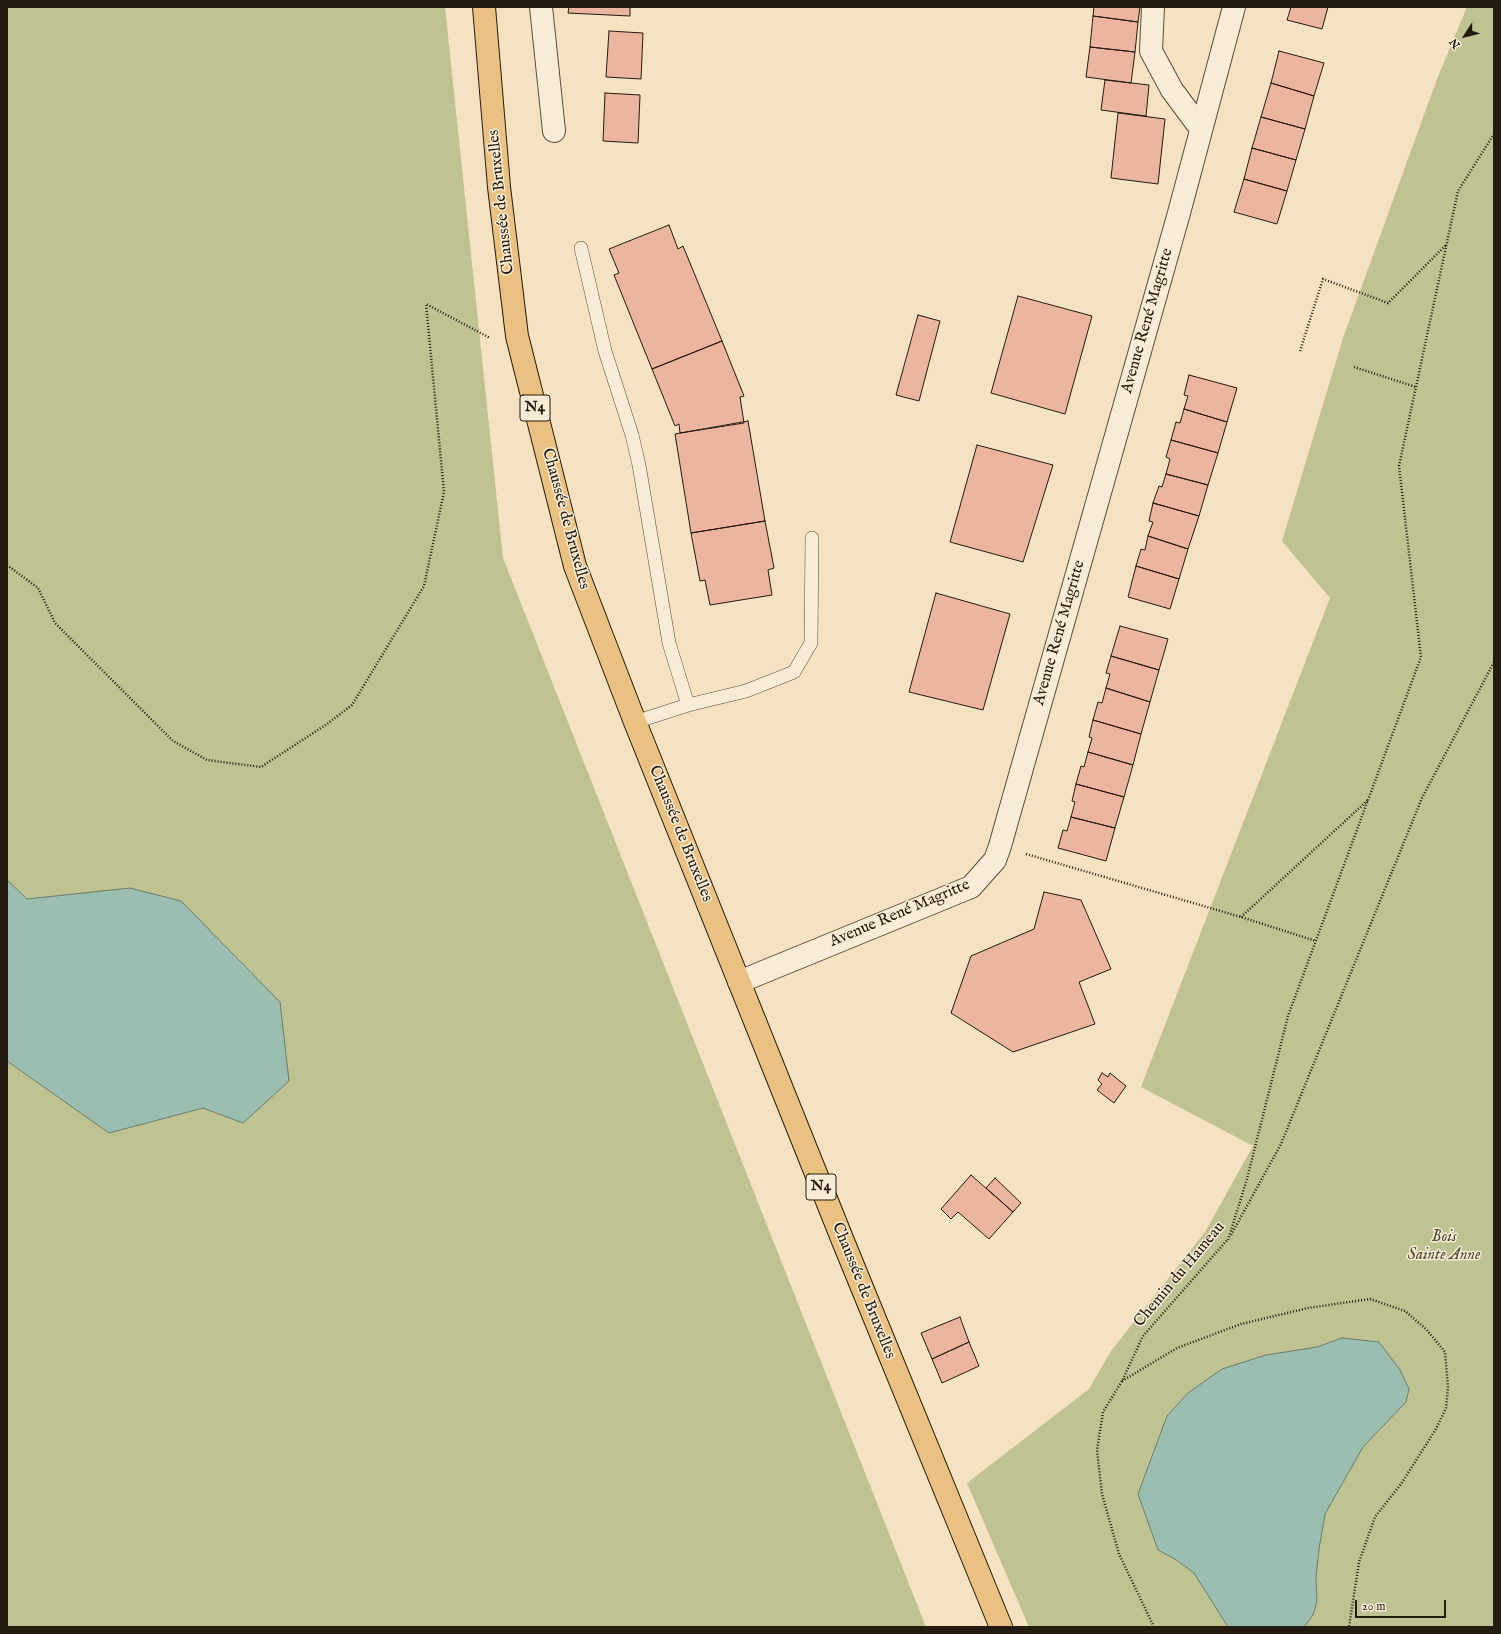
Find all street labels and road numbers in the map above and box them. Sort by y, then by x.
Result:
street label: Chaussée de Bruxelles [485,129,519,275]
street label: Avenue René Magritte [1118,246,1178,396]
road number: N4 [520,395,550,421]
street label: Chaussée de Bruxelles [537,446,593,592]
street label: Avenue René Magritte [1030,558,1090,708]
street label: Chaussée de Bruxelles [644,763,716,905]
street label: Avenue René Magritte [827,876,973,952]
road number: N4 [806,1174,836,1200]
street label: Chemin du Hameau [1130,1218,1230,1332]
street label: Chaussée de Bruxelles [827,1220,899,1362]

